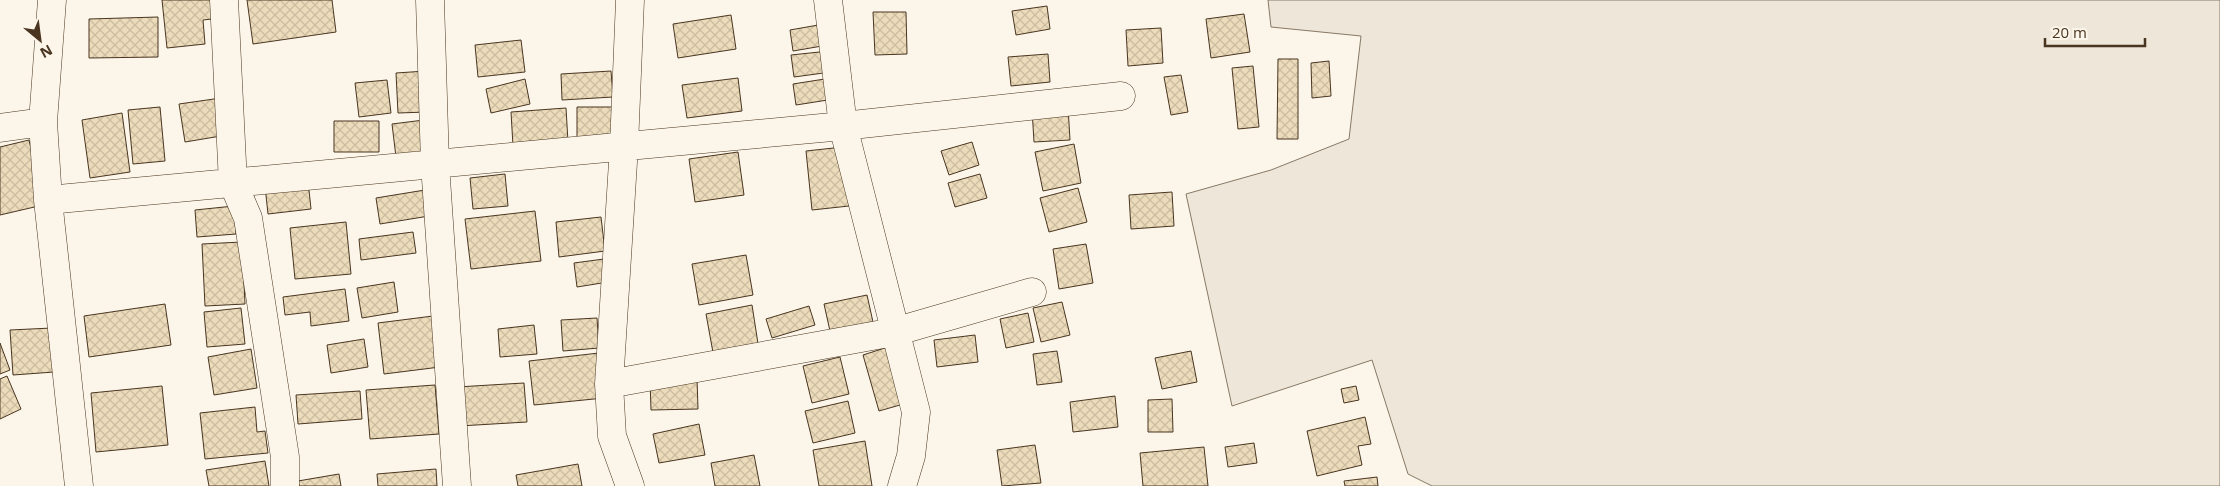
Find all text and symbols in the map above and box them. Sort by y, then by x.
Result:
north arrow [15,15,65,65]
scale bar [2045,15,2145,47]
text: 20 m [2052,22,2087,42]
text: N [37,41,56,63]

